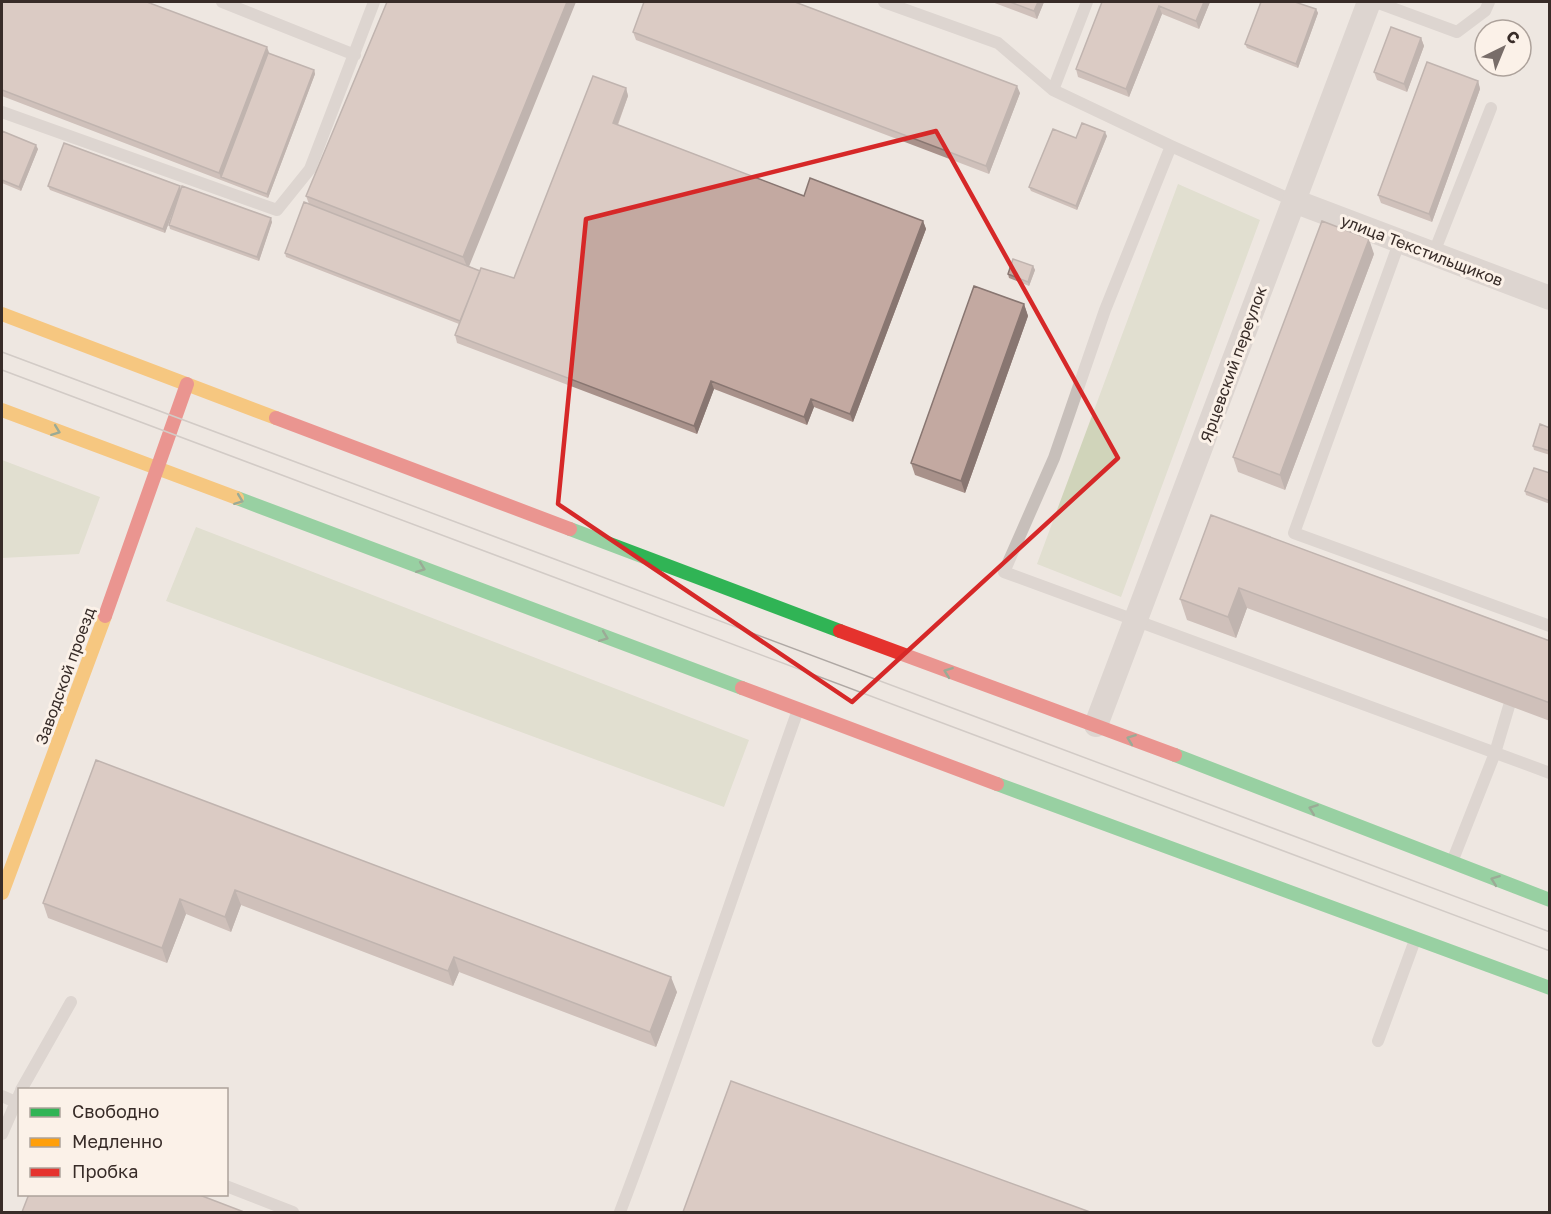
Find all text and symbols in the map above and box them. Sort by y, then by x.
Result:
north arrow [1473,18,1533,78]
text: С [1502,26,1524,48]
street label: улица Текстильщиков [1338,210,1506,290]
street label: Ярцевский переулок [1195,283,1271,445]
one-way arrow [50,424,61,436]
one-way arrow [233,492,244,505]
one-way arrow [415,561,426,574]
street label: Заводской проезд [31,604,99,747]
one-way arrow [598,630,609,642]
one-way arrow [943,666,954,679]
one-way arrow [1126,733,1137,746]
one-way arrow [1308,804,1319,816]
one-way arrow [1490,874,1501,887]
legend [18,1088,228,1196]
text: Свободно [72,1100,159,1122]
text: Медленно [72,1130,163,1152]
text: Пробка [72,1160,138,1182]

